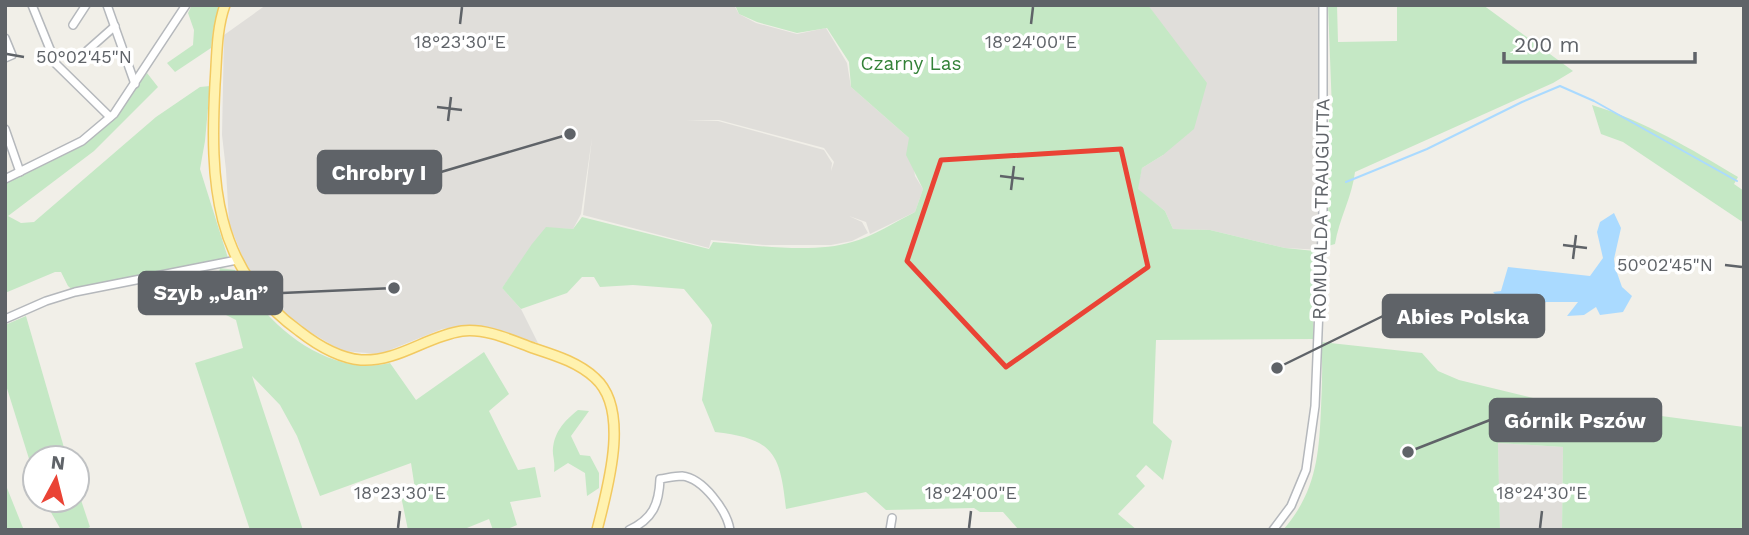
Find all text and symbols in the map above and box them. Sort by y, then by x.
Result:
scale bar [1504,21,1695,65]
text: 18°23'30"E [414,31,506,52]
text: 18°24'00"E [985,31,1077,52]
text: 200 m [1514,32,1580,57]
text: 50°02'45"N [36,46,132,67]
park label: Czarny Las [860,52,962,75]
street label: ROMUALDA TRAUGUTTA [1308,98,1334,320]
callout: Chrobry I [318,151,441,193]
text: Chrobry I [331,160,427,185]
text: 50°02'45"N [1617,254,1713,275]
callout: Szyb „Jan” [139,272,282,314]
text: Szyb „Jan” [154,280,268,305]
callout: Abies Polska [1383,295,1544,337]
text: Abies Polska [1397,304,1530,329]
callout: Górnik Pszów [1490,399,1661,441]
text: Górnik Pszów [1504,408,1646,433]
north arrow [21,444,91,514]
text: N [50,450,66,475]
text: 18°23'30"E [354,482,446,503]
text: 18°24'00"E [925,482,1017,503]
text: 18°24'30"E [1496,482,1588,503]

